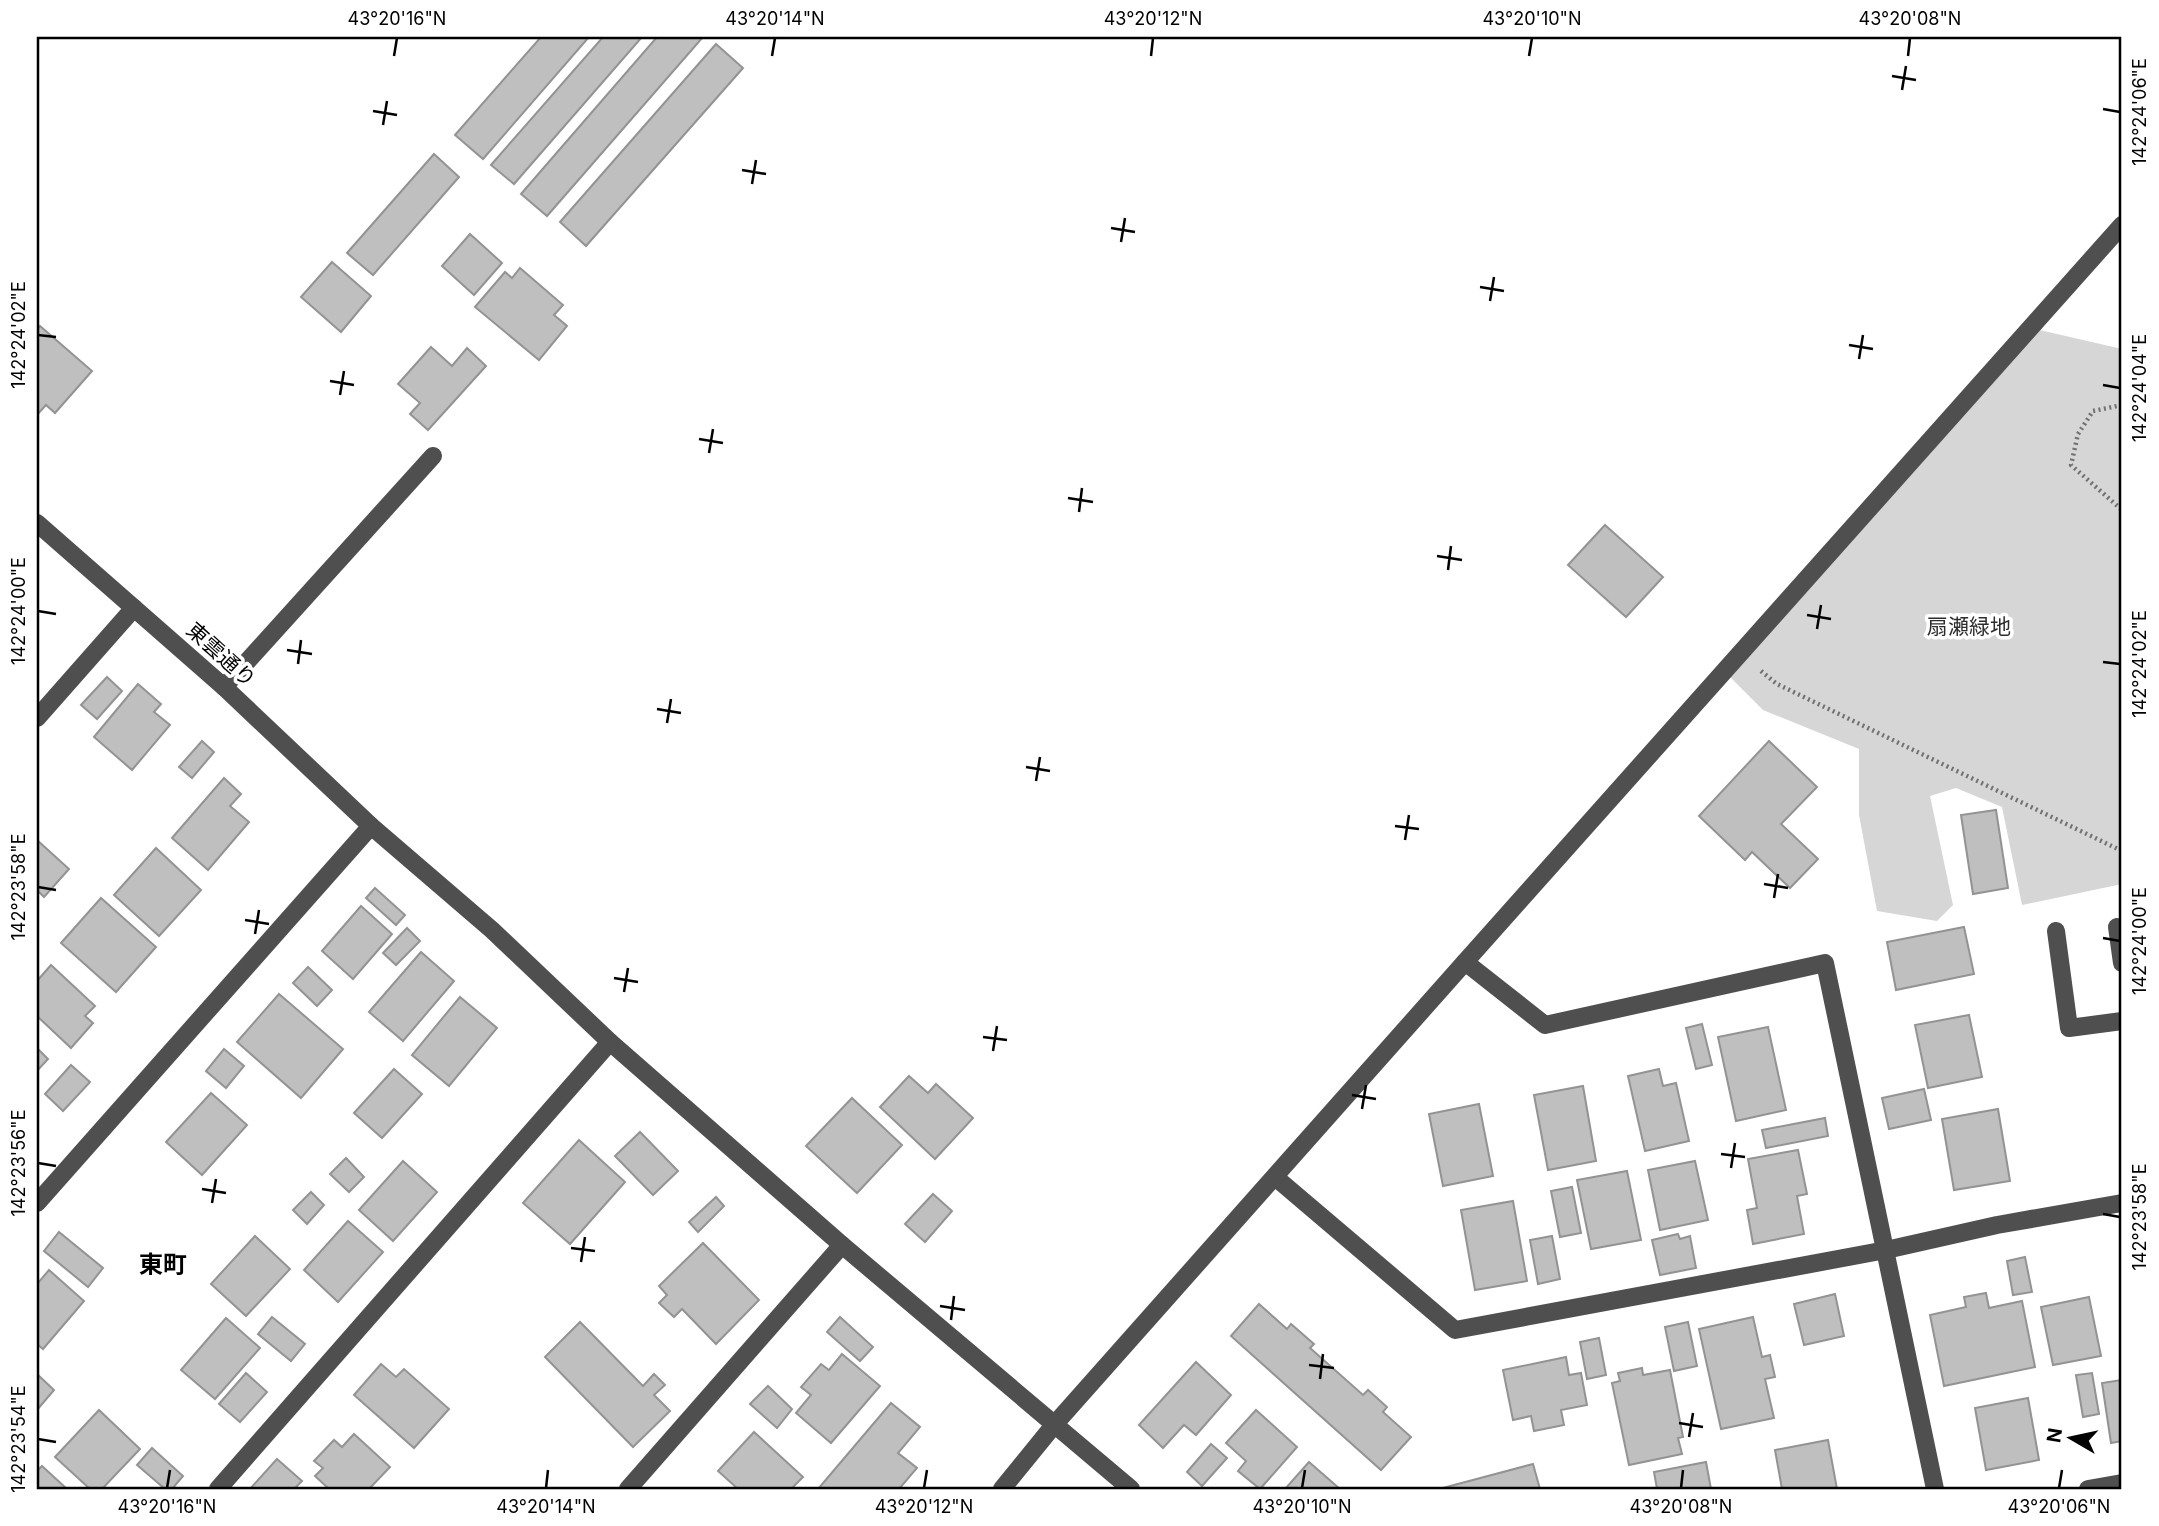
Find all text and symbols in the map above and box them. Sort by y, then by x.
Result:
text: 43°20'16"N [348,8,446,29]
text: 43°20'14"N [725,8,825,29]
text: 43°20'12"N [1104,8,1202,29]
text: 43°20'10"N [1482,8,1582,29]
text: 43°20'08"N [1859,8,1961,29]
text: 142°24'06"E [2129,58,2150,166]
text: 142°24'02"E [8,281,29,389]
text: 142°24'04"E [2129,334,2150,442]
text: 142°24'00"E [8,557,29,665]
text: 142°24'02"E [2129,610,2150,718]
park label: 扇瀬緑地 [1927,614,2011,639]
street label: 東雲通り [182,617,261,692]
text: 142°23'58"E [8,834,29,940]
text: 142°24'00"E [2129,887,2150,995]
text: 142°23'56"E [8,1110,29,1216]
text: 142°23'58"E [2129,1164,2150,1270]
district label: 東町 [139,1250,187,1279]
text: 142°23'54"E [8,1385,29,1493]
north arrow [2036,1404,2106,1474]
text: N [2042,1426,2067,1444]
text: 43°20'16"N [118,1496,216,1517]
text: 43°20'14"N [496,1496,596,1517]
text: 43°20'12"N [875,1496,973,1517]
text: 43°20'10"N [1252,1496,1352,1517]
text: 43°20'08"N [1630,1496,1732,1517]
text: 43°20'06"N [2008,1496,2110,1517]

